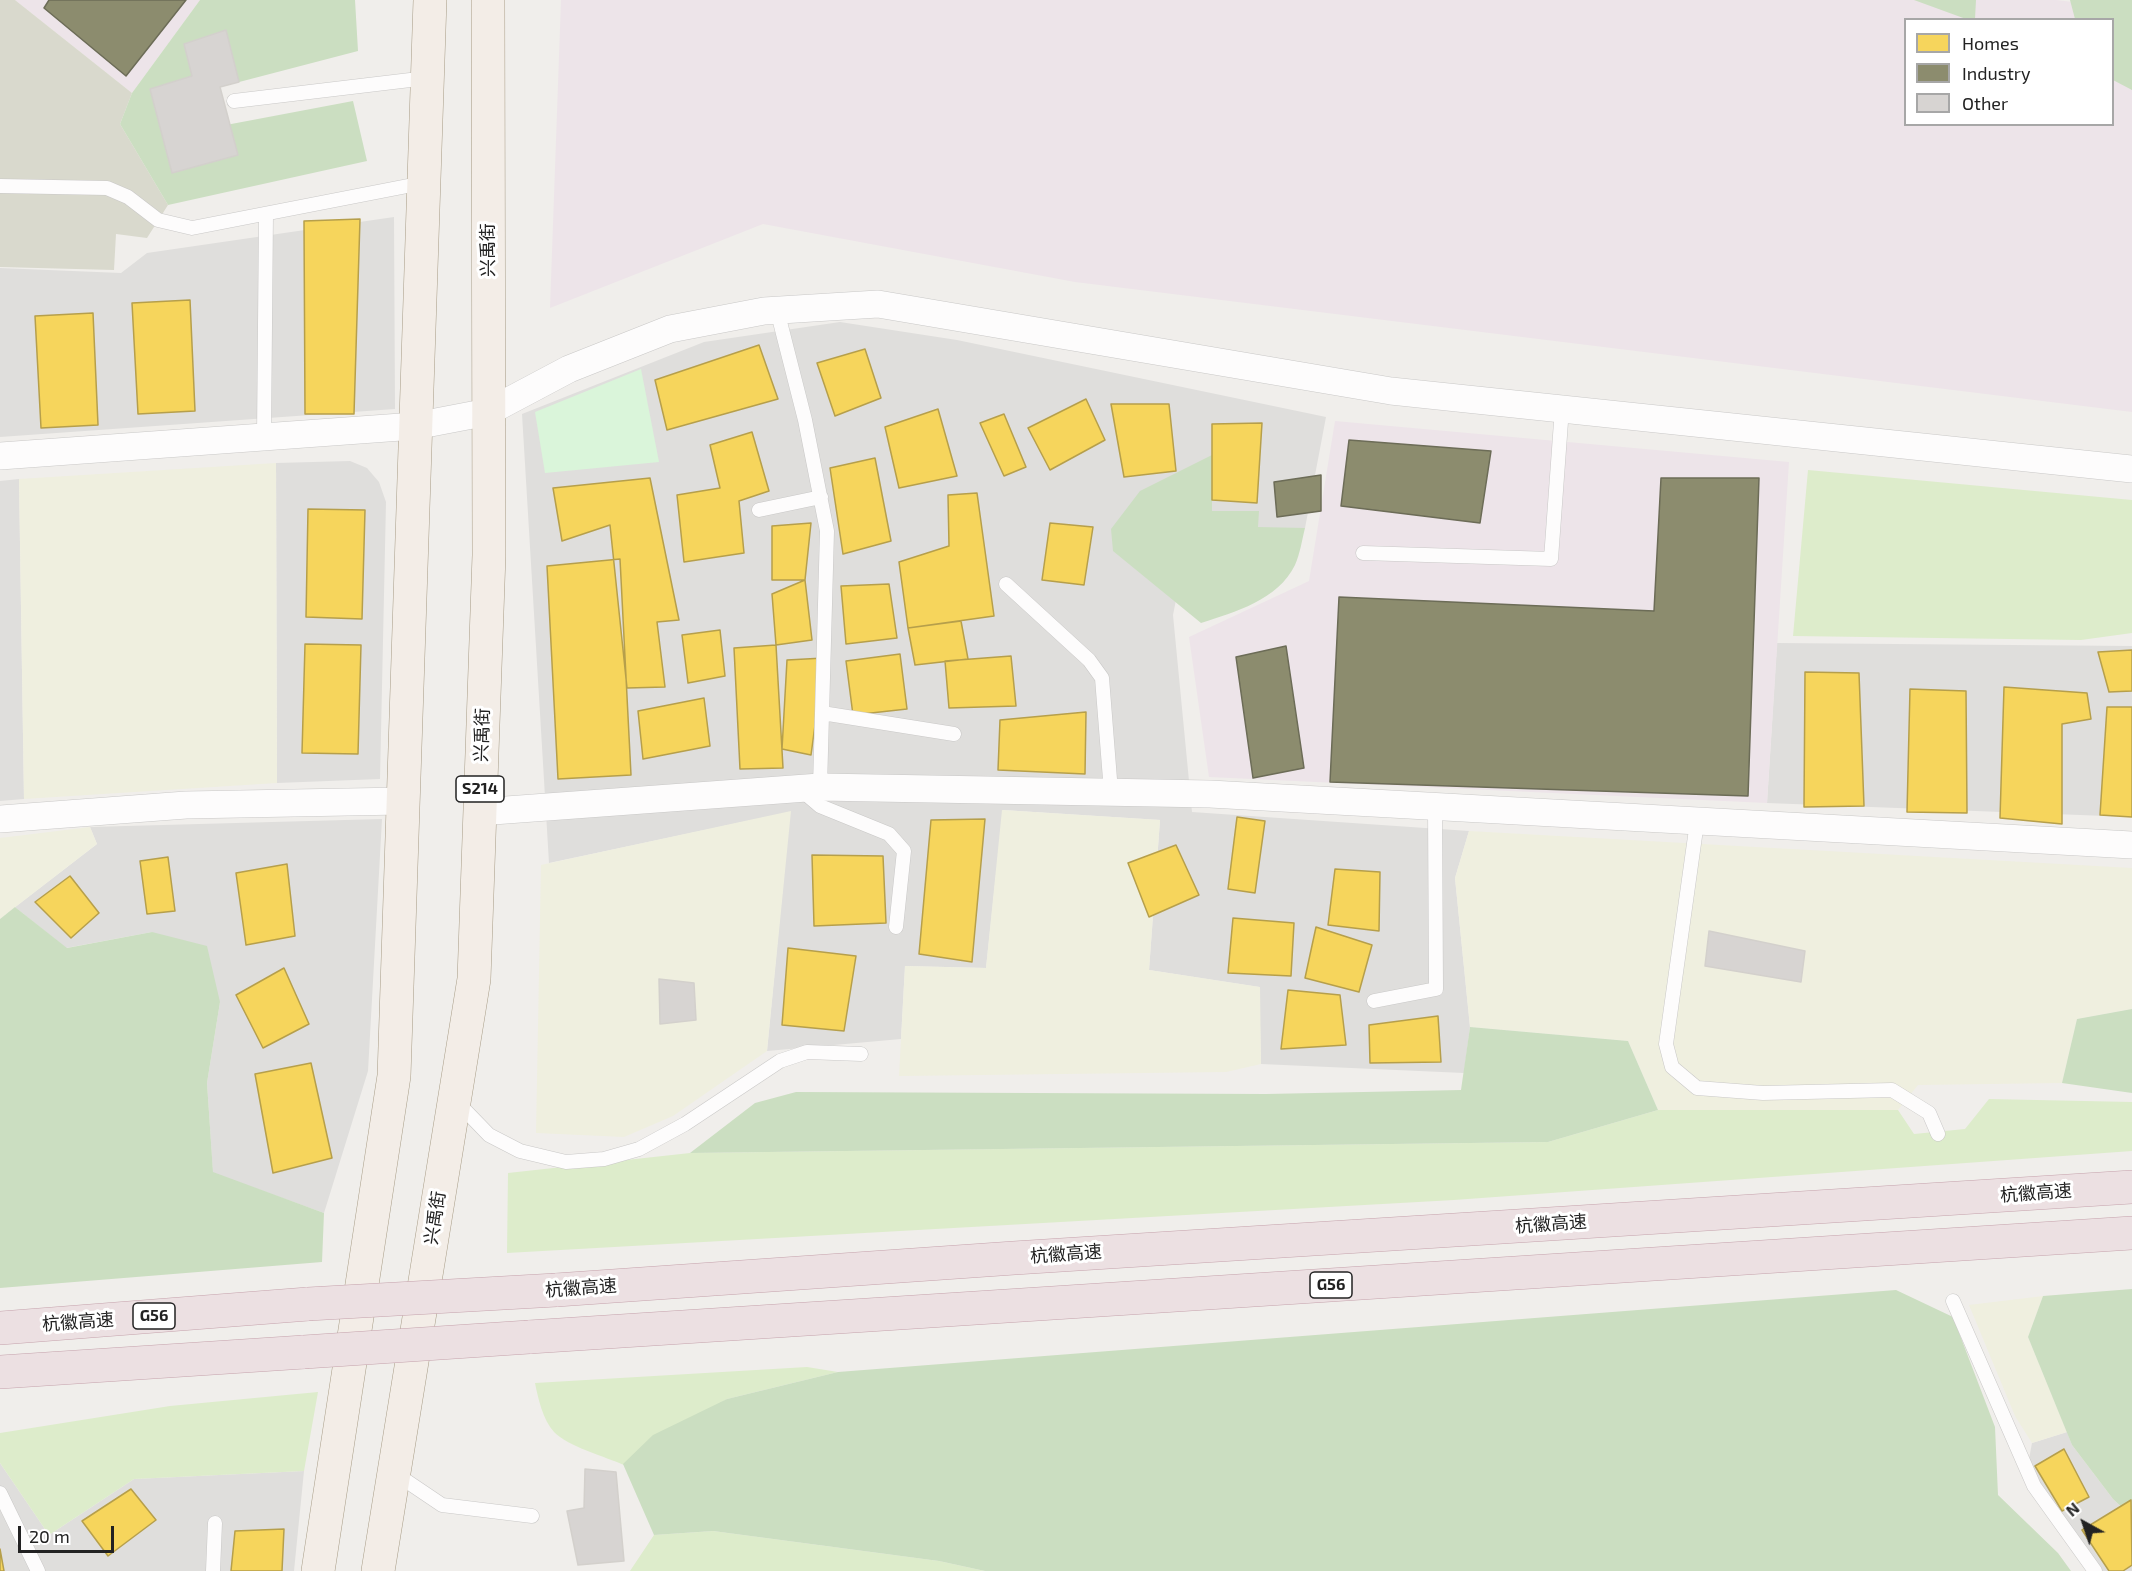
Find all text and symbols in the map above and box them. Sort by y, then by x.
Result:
legend [1904,18,2114,126]
text: Homes [1962,32,2019,54]
text: Industry [1962,62,2031,84]
text: Other [1962,92,2008,114]
street label: 兴禹街 [477,223,499,277]
street label: 兴禹街 [470,708,494,762]
road number: S214 [456,776,504,802]
street label: 杭徽高速 [1999,1180,2073,1206]
street label: 兴禹街 [420,1190,450,1246]
street label: 杭徽高速 [1514,1211,1588,1237]
street label: 杭徽高速 [1029,1241,1103,1267]
road number: G56 [1310,1272,1352,1298]
street label: 杭徽高速 [544,1275,618,1301]
road number: G56 [133,1303,175,1329]
street label: 杭徽高速 [41,1309,115,1335]
north arrow [2054,1493,2114,1553]
text: N [2062,1498,2083,1520]
scale bar [21,1514,117,1552]
text: 20 m [29,1525,70,1547]

